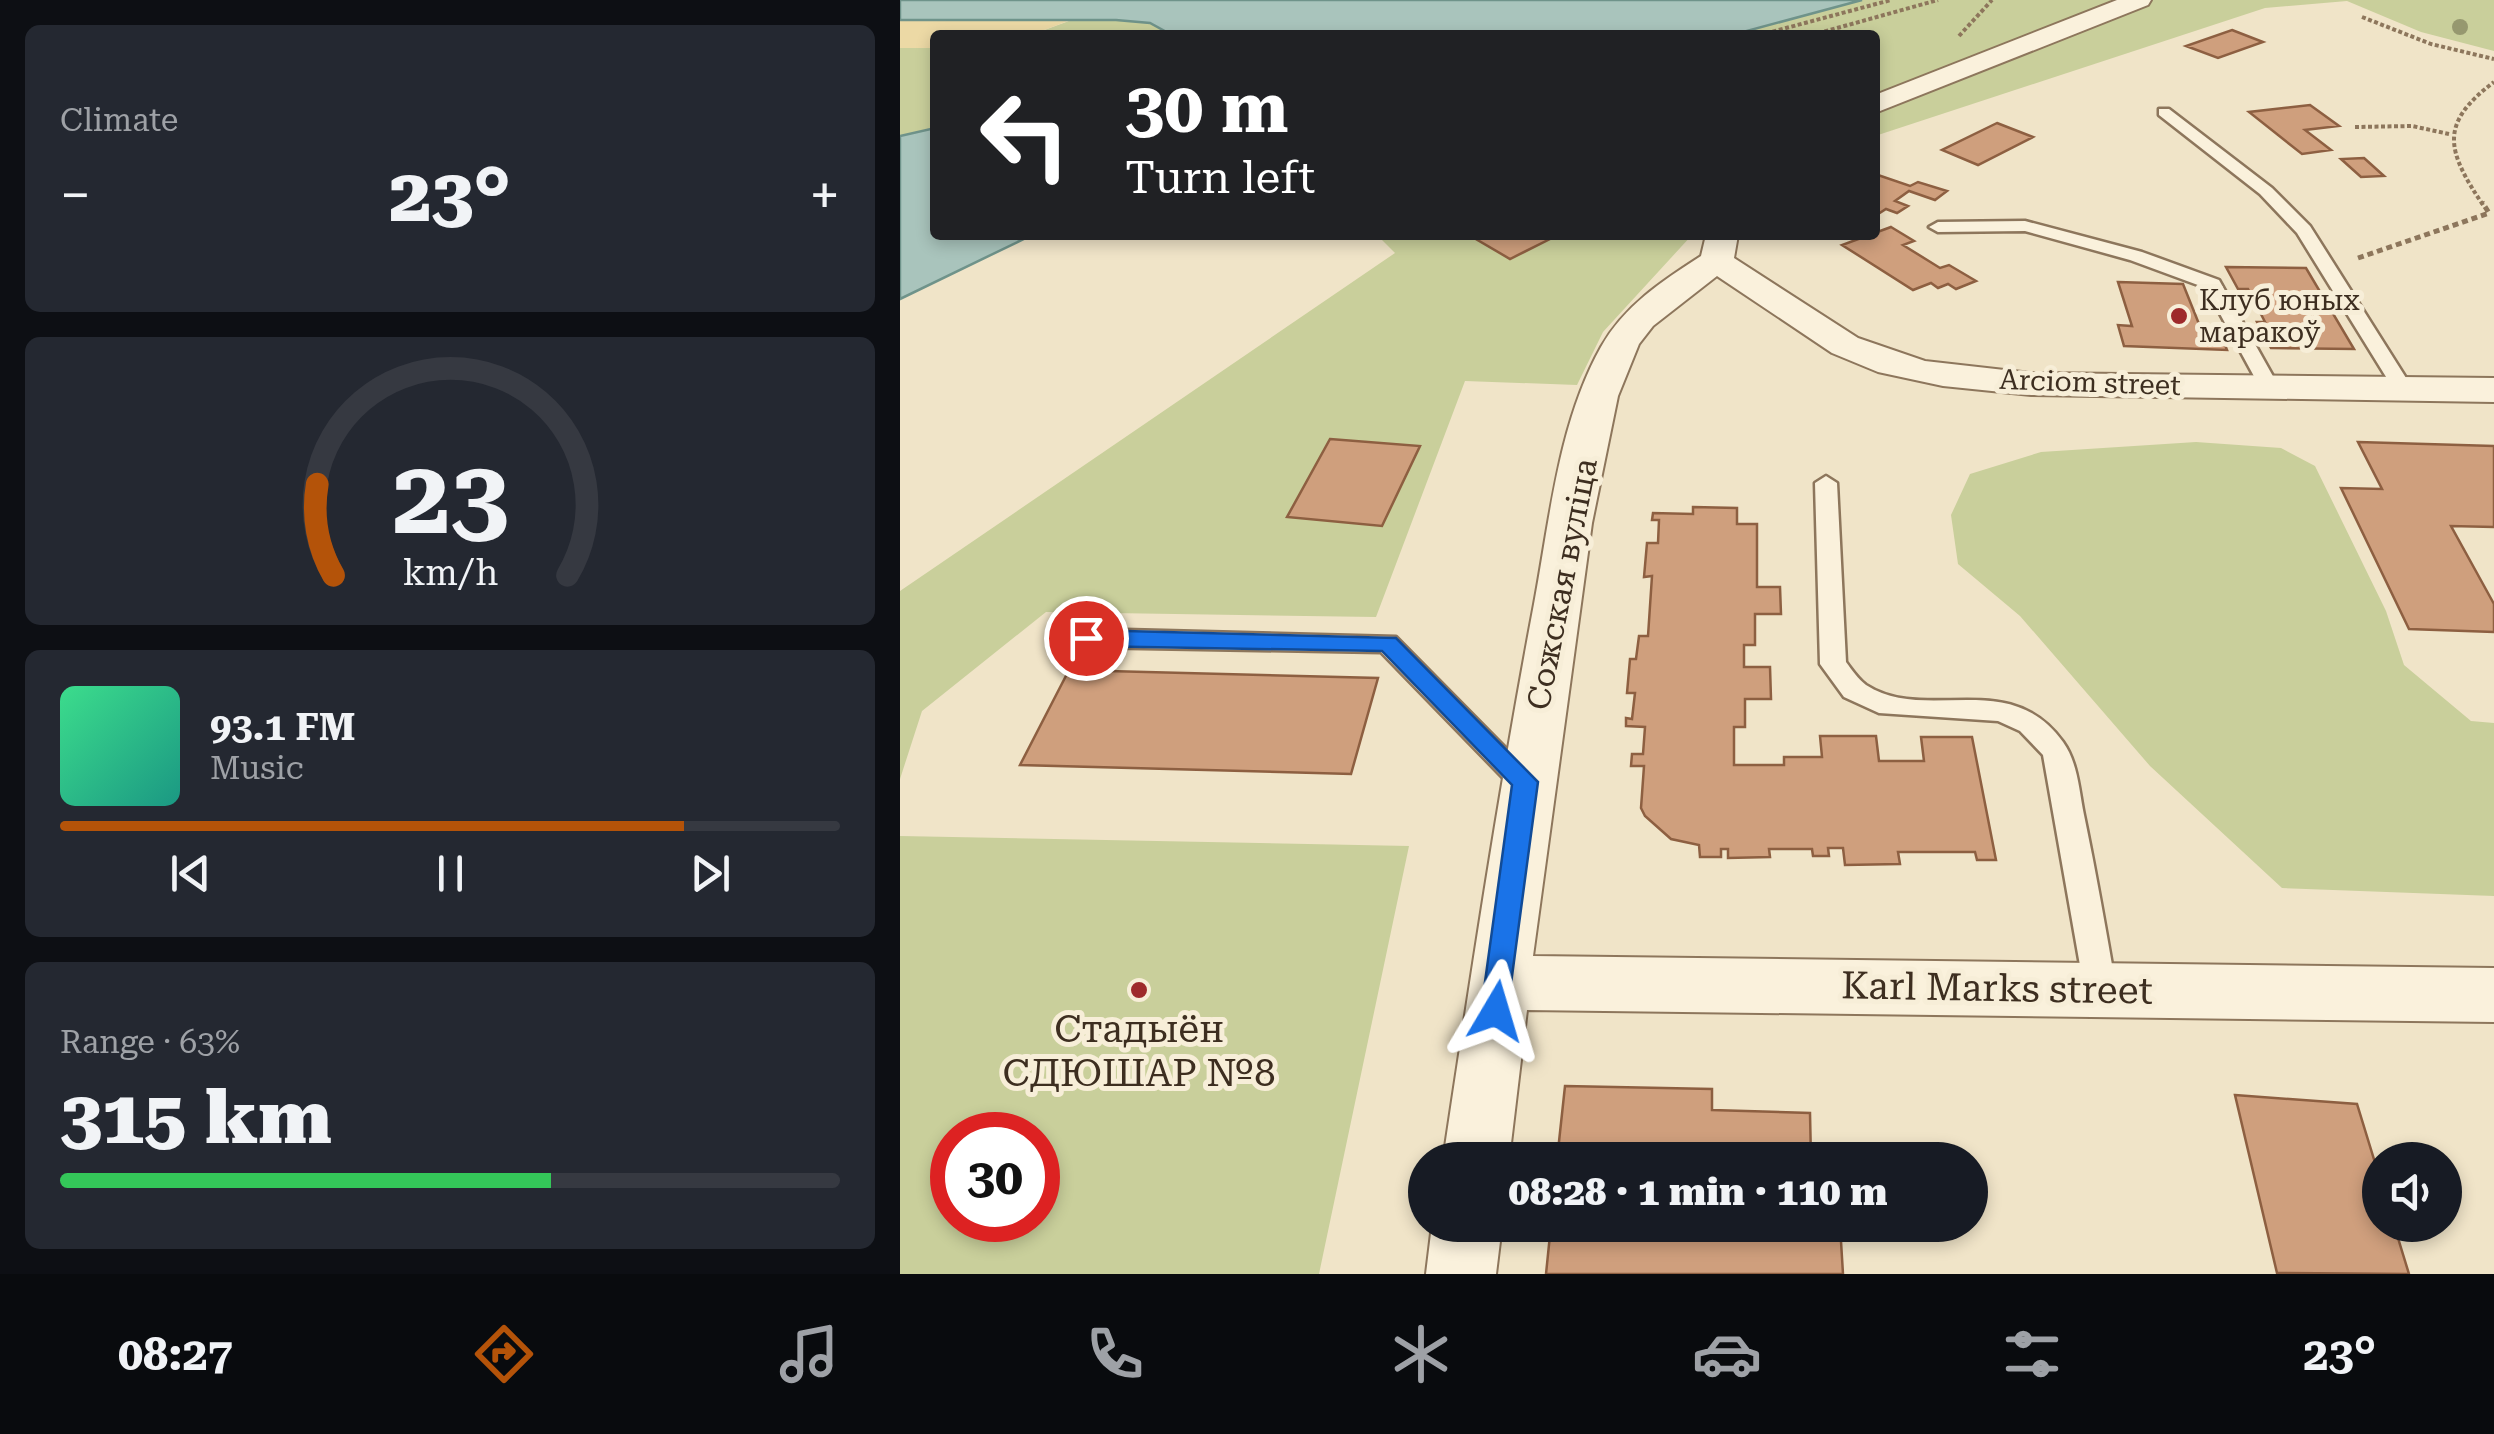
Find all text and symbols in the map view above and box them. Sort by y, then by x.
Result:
text: 30 m [1125,67,1289,149]
icon: left [960,70,1090,200]
text: Climate [60,101,178,139]
text: 23° [389,151,511,239]
text: Turn left [1125,151,1315,204]
text: − [60,163,91,227]
text: + [809,163,840,227]
place label: Клуб юных маракоў [2199,284,2360,349]
marker: Клуб юных маракоў [2168,305,2190,327]
street label: Arciom street [1999,363,2181,402]
text: 23 [392,437,508,558]
street label: Сожская вуліца [1519,455,1605,713]
text: km/h [402,552,498,594]
pin [1044,596,1129,681]
icon: arrive [1059,611,1114,666]
text: 93.1 FM [210,705,356,749]
text: Music [210,749,304,787]
icon: previous [163,846,218,901]
icon: pause [423,846,478,901]
icon: next [683,846,738,901]
position arrow [1444,959,1548,1063]
street label: Karl Marks street [1841,963,2153,1013]
marker: Стадыён СДЮШАР №8 [1128,979,1150,1001]
place label: Стадыён СДЮШАР №8 [1003,1007,1275,1095]
text: Range · 63% [60,1023,240,1061]
text: 315 km [60,1073,332,1161]
speed limit sign: 30 [930,1112,1060,1242]
map controls [2362,1142,2462,1242]
button: sound [2362,1142,2462,1242]
text: 08:28 · 1 min · 110 m [1508,1170,1888,1214]
icon: directions [469,1319,539,1389]
icon: music [774,1319,844,1389]
icon: phone [1080,1319,1150,1389]
icon: climate [1386,1319,1456,1389]
icon: car [1692,1319,1762,1389]
icon: filters [1997,1319,2067,1389]
text: 08:27 [118,1328,233,1381]
text: 23° [2303,1328,2376,1381]

